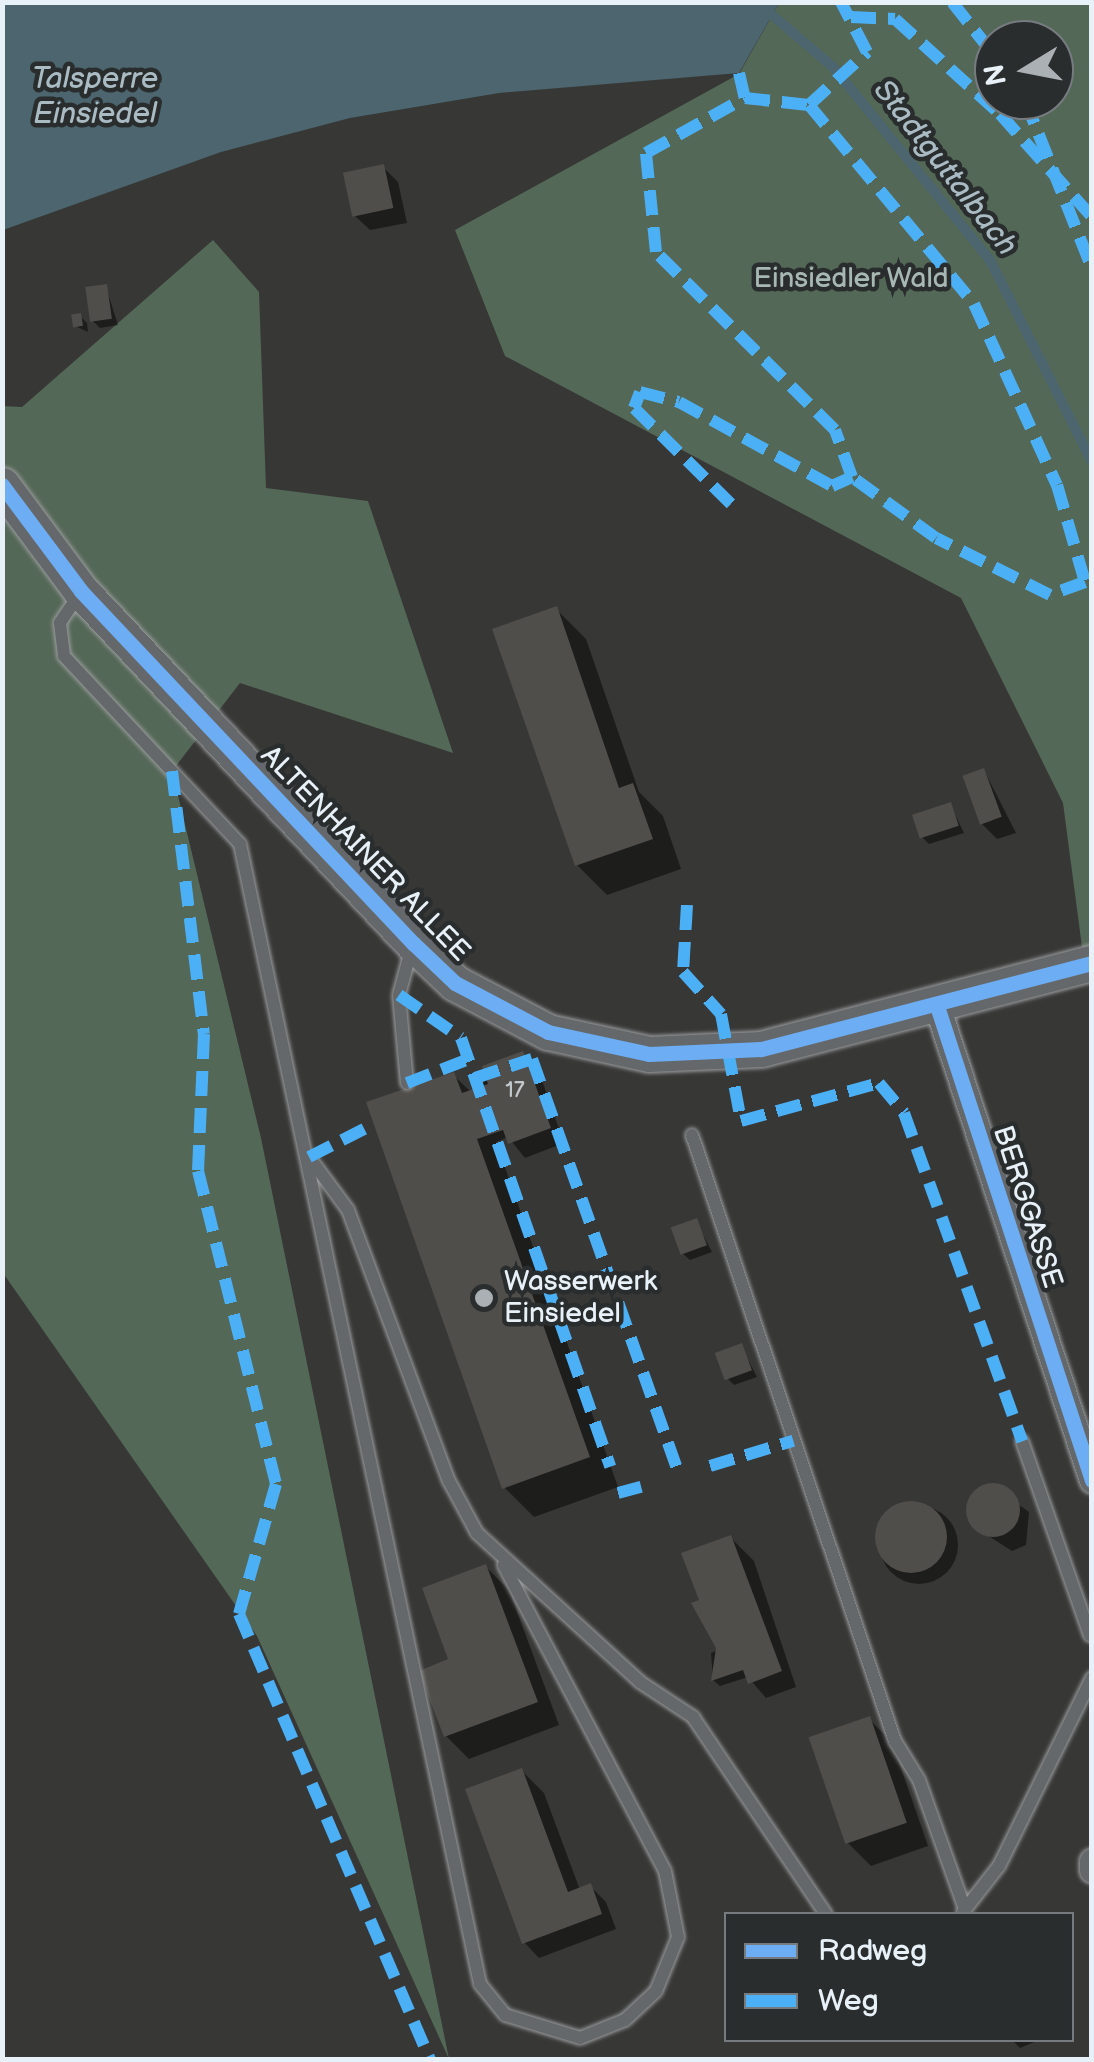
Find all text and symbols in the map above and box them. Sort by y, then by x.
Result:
north arrow [974,20,1074,120]
water label: Talsperre Einsiedel [32,61,158,132]
text: N [978,62,1014,88]
water label: Stadtguttalbach [865,73,1025,263]
park label: Einsiedler Wald [753,262,949,296]
street label: ALTENHAINER ALLEE [253,739,477,969]
house number: 17 [505,1078,525,1104]
street label: BERGGASSE [985,1122,1069,1292]
place label: Wasserwerk Einsiedel [504,1265,657,1331]
marker: Wasserwerk Einsiedel [473,1287,495,1309]
legend [724,1912,1074,2042]
text: Radweg [818,1933,927,1969]
text: Weg [818,1983,879,2019]

